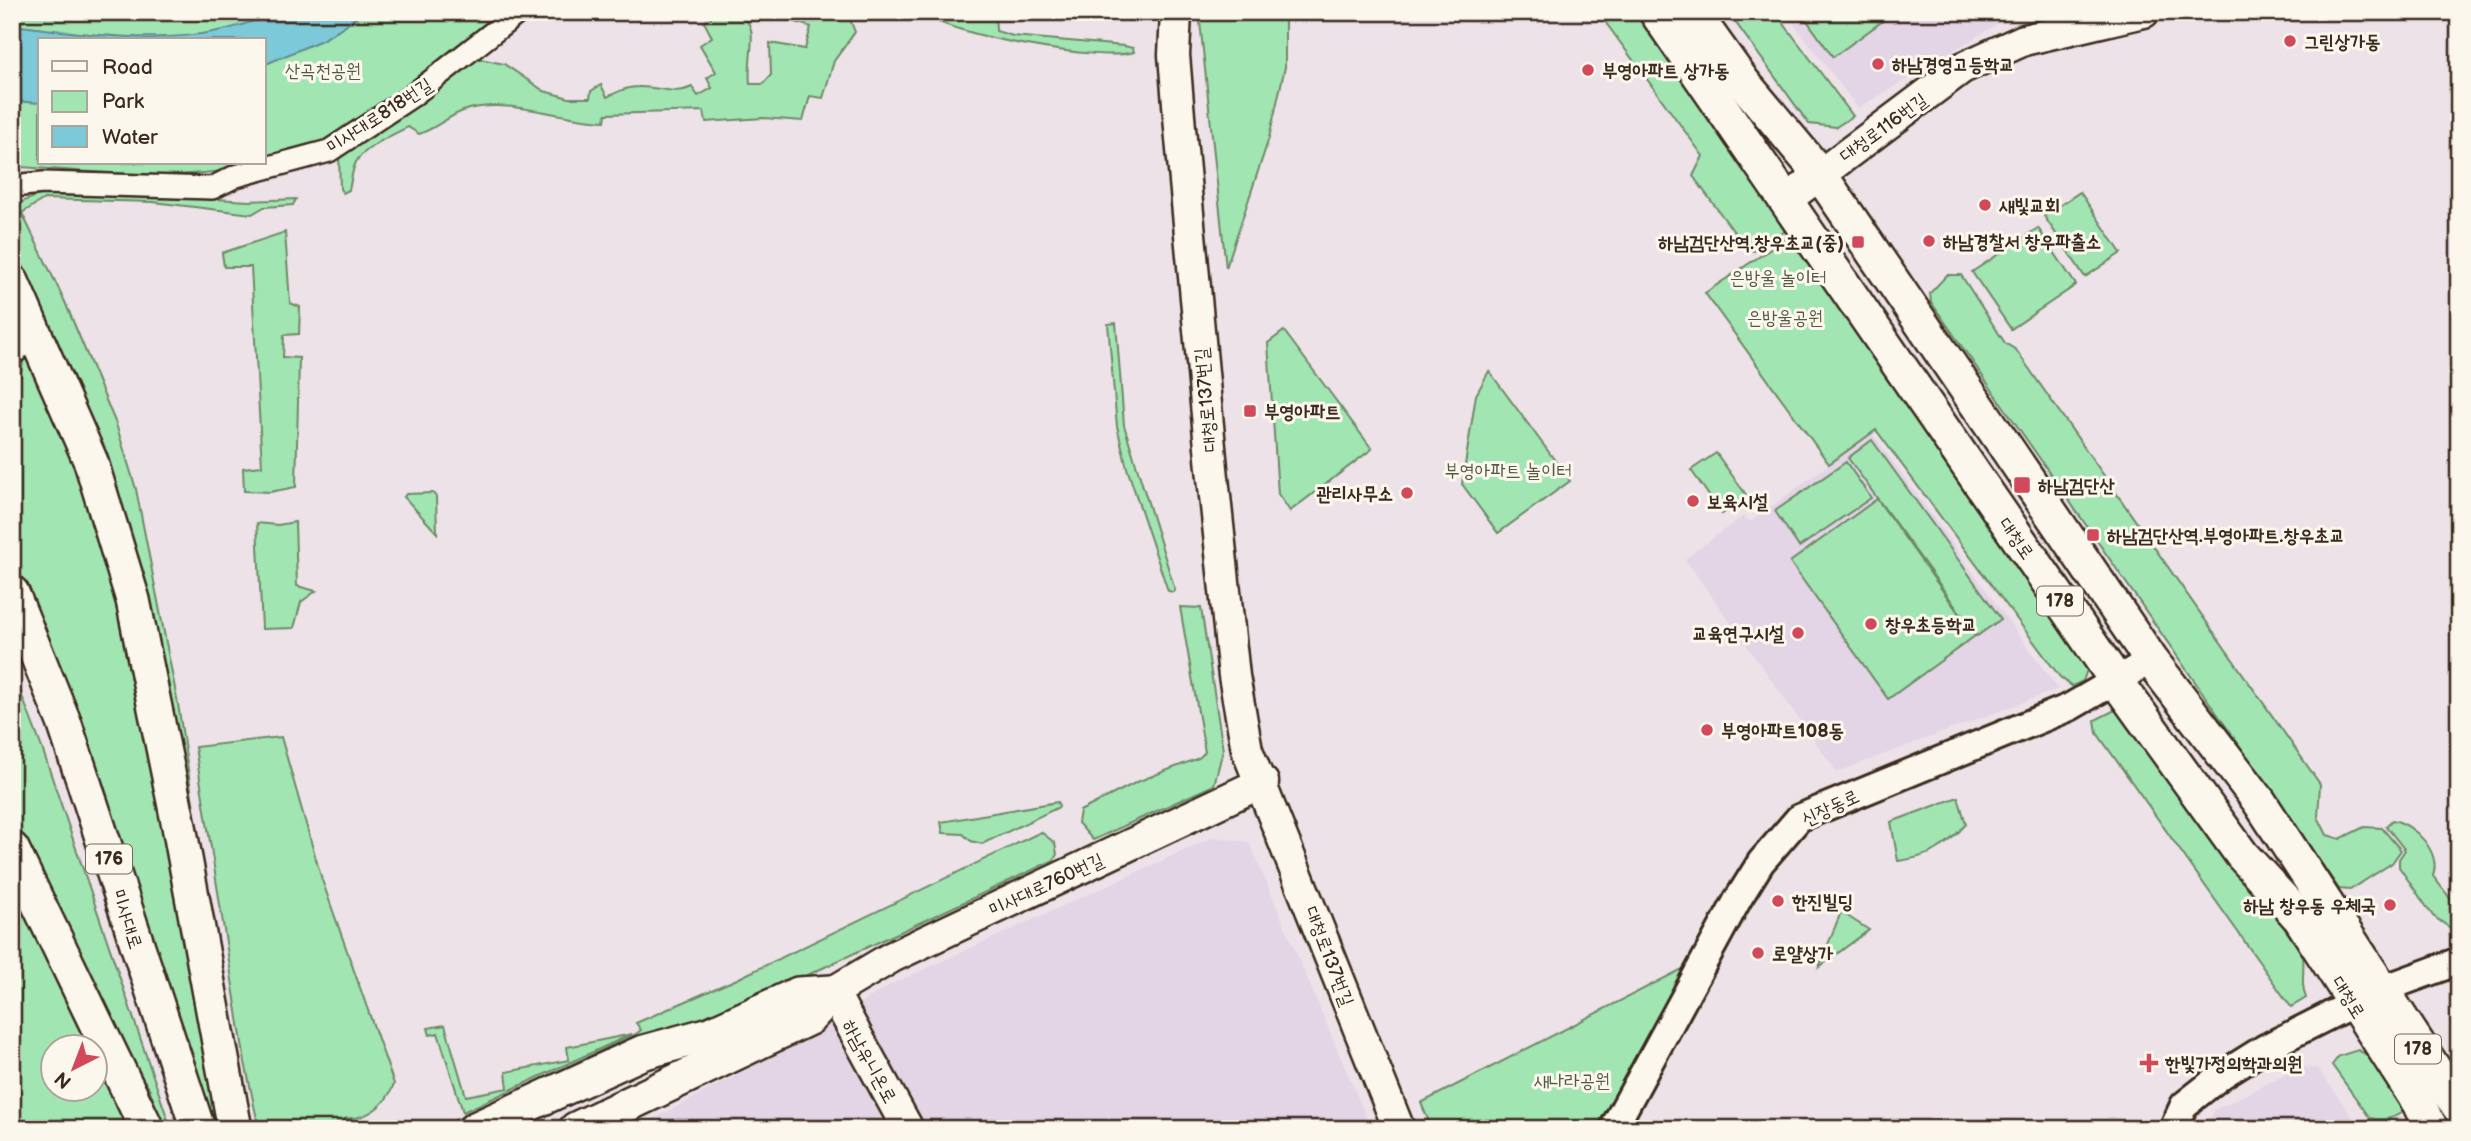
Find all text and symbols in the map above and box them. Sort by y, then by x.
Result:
place label: 그린상가동 [2304,31,2380,54]
marker: 그린상가동 [2282,33,2298,49]
legend [38,38,266,164]
place label: 하남경영고등학교 [1892,54,2014,77]
text: Road [102,55,153,80]
marker: 하남경영고등학교 [1870,56,1886,72]
park label: 산곡천공원 [285,60,361,83]
place label: 부영아파트 상가동 [1602,60,1729,83]
marker: 부영아파트 상가동 [1580,62,1596,78]
street label: 미사대로818번길 [323,74,437,159]
text: Park [102,89,145,114]
street label: 대청로116번길 [1836,89,1932,168]
text: Water [102,125,158,150]
place label: 새빛교회 [1998,195,2060,218]
marker: 새빛교회 [1977,197,1993,213]
place label: 하남경찰서 창우파출소 [1943,231,2101,254]
place label: 하남검단산역.창우초교(중) [1658,232,1844,255]
marker: 하남경찰서 창우파출소 [1921,233,1937,249]
marker: 하남검단산역.창우초교(중) [1850,234,1866,250]
park label: 은방울 놀이터 [1730,267,1826,290]
park label: 은방울공원 [1747,307,1823,330]
street label: 대청로137번길 [1190,347,1223,453]
place label: 부영아파트 [1264,401,1340,424]
marker: 부영아파트 [1242,403,1258,419]
park label: 부영아파트 놀이터 [1444,460,1572,483]
marker: 하남검단산 [2012,475,2032,495]
place label: 하남검단산 [2038,475,2115,498]
place label: 관리사무소 [1317,483,1393,506]
marker: 관리사무소 [1399,485,1415,501]
place label: 보육시설 [1707,491,1769,514]
marker: 보육시설 [1685,493,1701,509]
street label: 대청로 [1993,513,2038,564]
place label: 하남검단산역.부영아파트.창우초교 [2107,525,2345,548]
marker: 하남검단산역.부영아파트.창우초교 [2085,527,2101,543]
road number: 178 [2037,586,2083,616]
place label: 창우초등학교 [1885,614,1977,637]
marker: 창우초등학교 [1863,616,1879,632]
place label: 교육연구시설 [1692,623,1785,646]
marker: 교육연구시설 [1790,625,1806,641]
place label: 부영아파트108동 [1721,720,1844,743]
marker: 부영아파트108동 [1699,722,1715,738]
street label: 신장동로 [1798,785,1863,832]
road number: 176 [86,844,132,874]
street label: 미사대로760번길 [986,849,1108,922]
street label: 미사대로 [106,887,147,952]
place label: 한진빌딩 [1791,891,1853,914]
marker: 한진빌딩 [1770,893,1786,909]
place label: 하남 창우동 우체국 [2243,895,2376,918]
marker: 하남 창우동 우체국 [2382,897,2398,913]
street label: 대청로137번길 [1299,903,1358,1010]
place label: 로얄상가 [1772,943,1834,966]
marker: 로얄상가 [1750,945,1766,961]
street label: 대청로 [2326,972,2370,1023]
street label: 하남유니온로 [836,1016,901,1107]
north arrow [38,1032,108,1102]
road number: 178 [2395,1034,2441,1064]
marker: 한빛가정의학과의원 [2139,1053,2159,1073]
place label: 한빛가정의학과의원 [2164,1053,2303,1076]
text: N [51,1066,77,1093]
park label: 새나라공원 [1534,1070,1610,1093]

